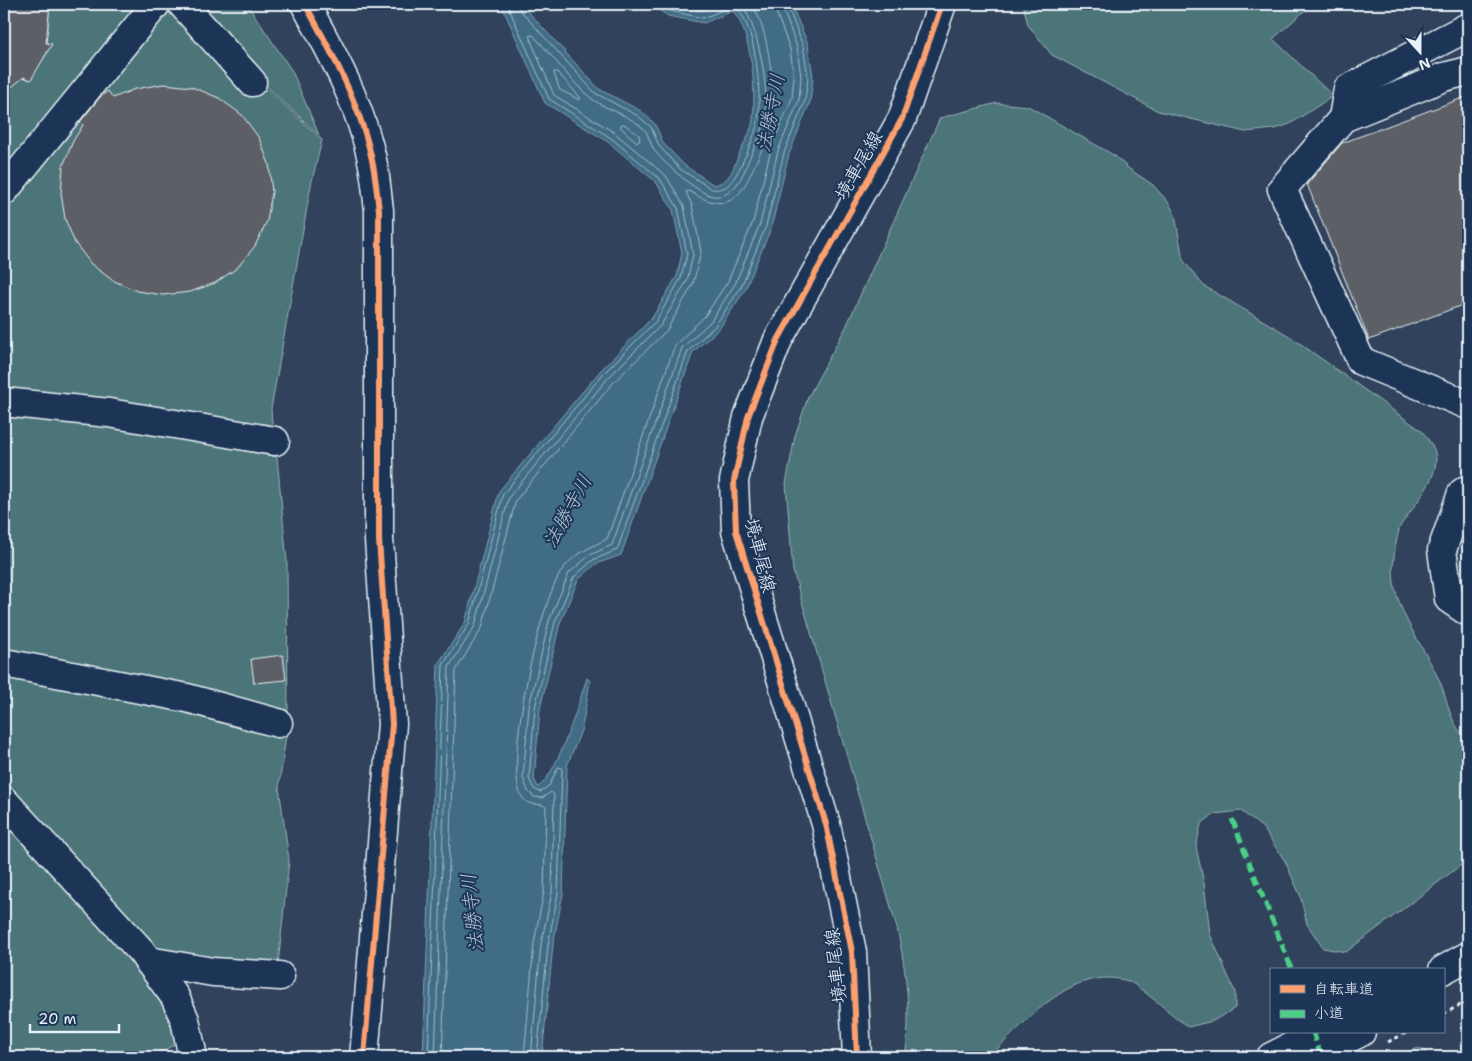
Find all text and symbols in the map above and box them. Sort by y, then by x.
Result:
north arrow [1394,28,1444,78]
text: N [1416,54,1433,75]
water label: 法勝寺川 [750,71,790,155]
street label: 境車尾線 [829,126,888,204]
water label: 法勝寺川 [536,470,598,552]
street label: 境車尾線 [739,515,782,595]
water label: 法勝寺川 [455,872,489,954]
street label: 境車尾線 [819,927,852,1005]
legend [1270,968,1444,1034]
text: 自転車道 [1314,979,1374,999]
scale bar [30,1001,119,1033]
text: 小道 [1314,1003,1344,1023]
text: 20 m [38,1009,77,1029]

